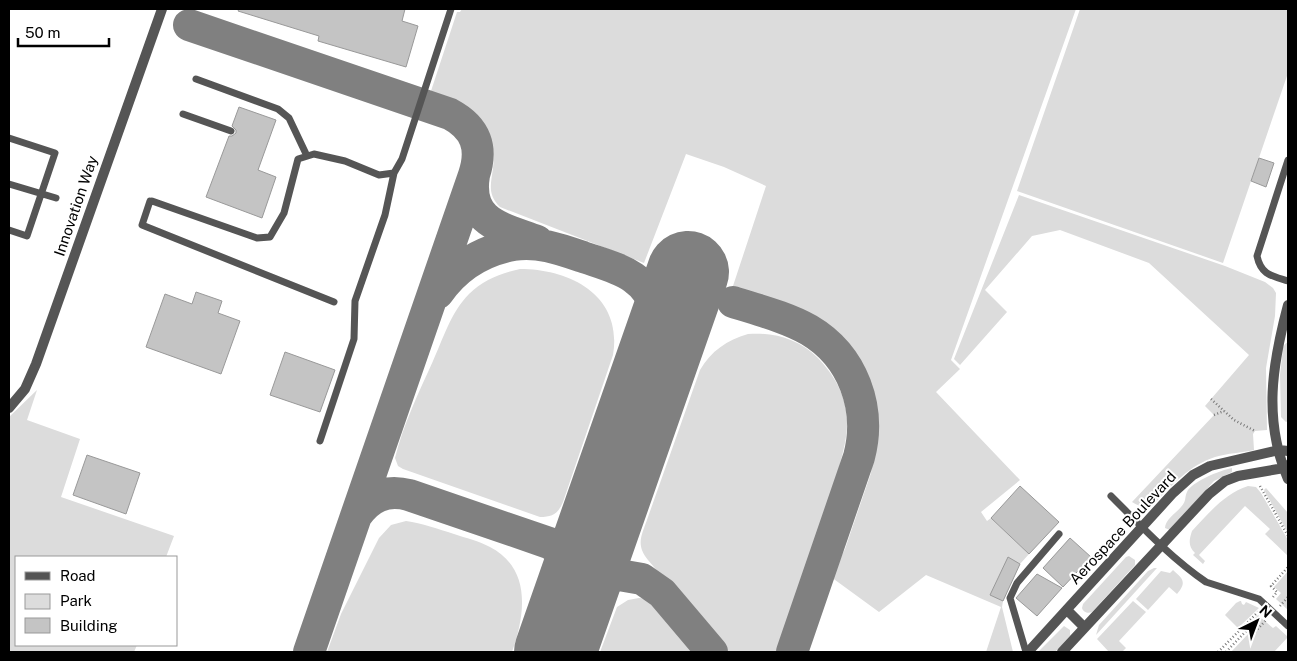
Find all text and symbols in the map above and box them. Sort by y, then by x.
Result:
scale bar [18,15,109,47]
text: 50 m [25,24,60,41]
street label: Innovation Way [50,153,101,258]
street label: Aerospace Boulevard [1066,468,1179,588]
legend [15,556,178,646]
text: Road [60,567,96,584]
text: Park [60,592,92,609]
north arrow [1232,596,1282,646]
text: N [1256,602,1275,621]
text: Building [60,617,118,634]

